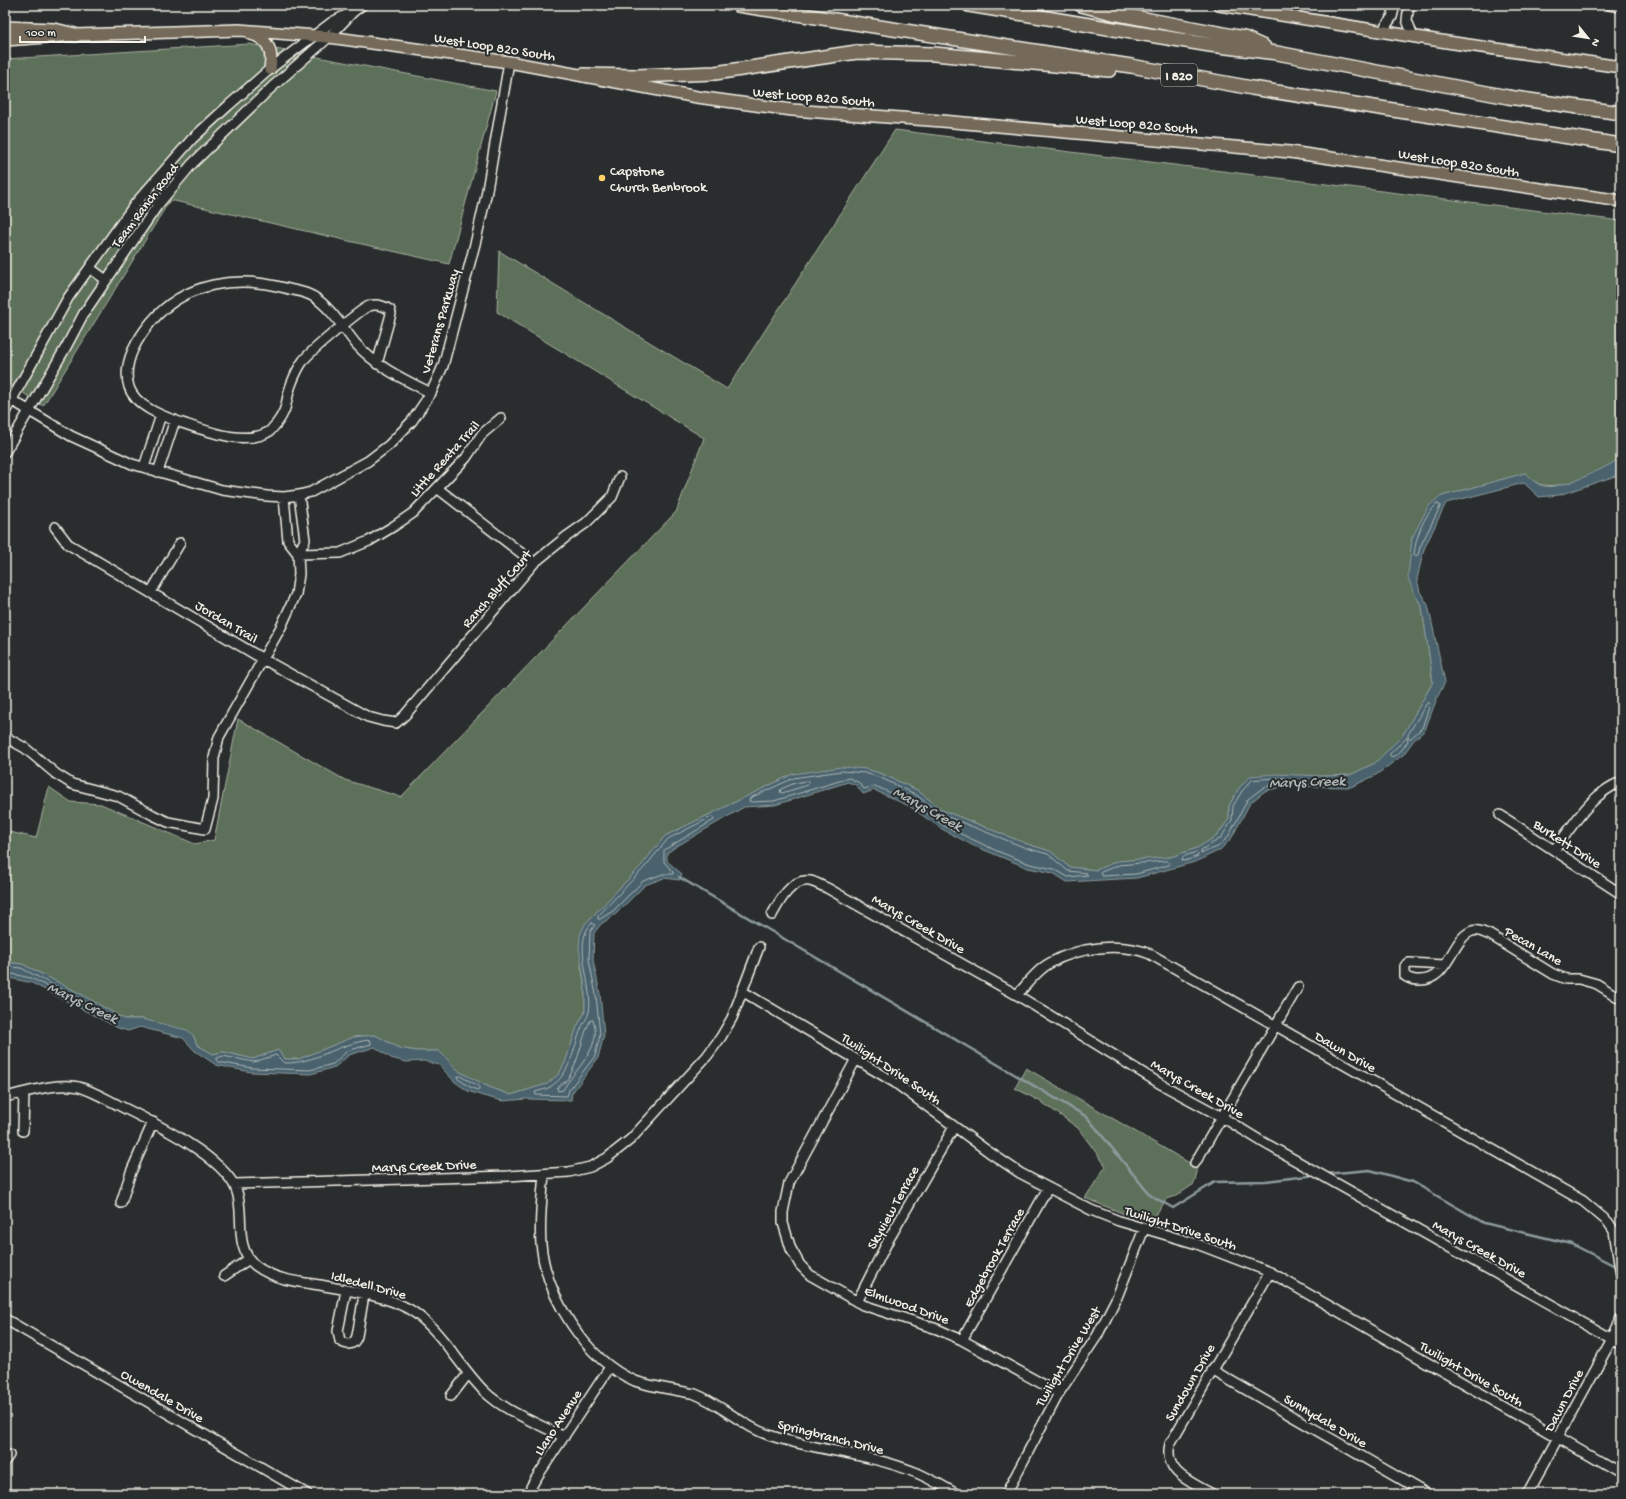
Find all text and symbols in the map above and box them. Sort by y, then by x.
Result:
scale bar [20,18,145,44]
north arrow [1568,18,1608,58]
text: 100 m [25,27,56,41]
street label: West Loop 820 South [433,30,557,67]
text: N [1588,36,1602,48]
road number: I 820 [1161,64,1197,86]
street label: West Loop 820 South [752,85,876,112]
street label: West Loop 820 South [1075,112,1199,139]
street label: West Loop 820 South [1397,146,1521,183]
street label: Team Ranch Road [108,159,184,253]
place label: Capstone Church Benbrook [610,164,708,197]
marker: Capstone Church Benbrook [597,173,607,183]
street label: Veterans Parkway [418,267,464,377]
street label: Little Reata Trail [407,418,484,501]
street label: Ranch Bluff Court [459,546,537,632]
street label: Jordan Trail [191,598,260,648]
water label: Marys Creek [1269,773,1347,793]
water label: Marys Creek [889,783,966,837]
street label: Burkett Drive [1529,816,1604,874]
street label: Marys Creek Drive [868,892,968,959]
street label: Pecan Lane [1500,923,1565,971]
water label: Marys Creek [44,979,121,1029]
street label: Dawn Drive [1310,1028,1379,1078]
street label: Twilight Drive South [836,1030,944,1110]
street label: Marys Creek Drive [1147,1057,1247,1124]
street label: Marys Creek Drive [371,1157,478,1178]
street label: Skyview Terrace [864,1163,924,1253]
street label: Twilight Drive South [1121,1203,1239,1256]
street label: Edgebrook Terrace [961,1205,1030,1311]
street label: Marys Creek Drive [1429,1217,1529,1283]
street label: Idledell Drive [329,1268,409,1305]
street label: Elmwood Drive [861,1283,952,1330]
street label: Twilight Drive West [1032,1303,1106,1411]
street label: Twilight Drive South [1415,1338,1526,1412]
street label: Sundown Drive [1162,1341,1221,1425]
street label: Owendale Drive [117,1366,207,1428]
street label: Dawn Drive [1541,1366,1589,1436]
street label: Llano Avenue [531,1387,587,1460]
street label: Sunnydale Drive [1280,1391,1370,1453]
street label: Springbranch Drive [776,1417,886,1460]

